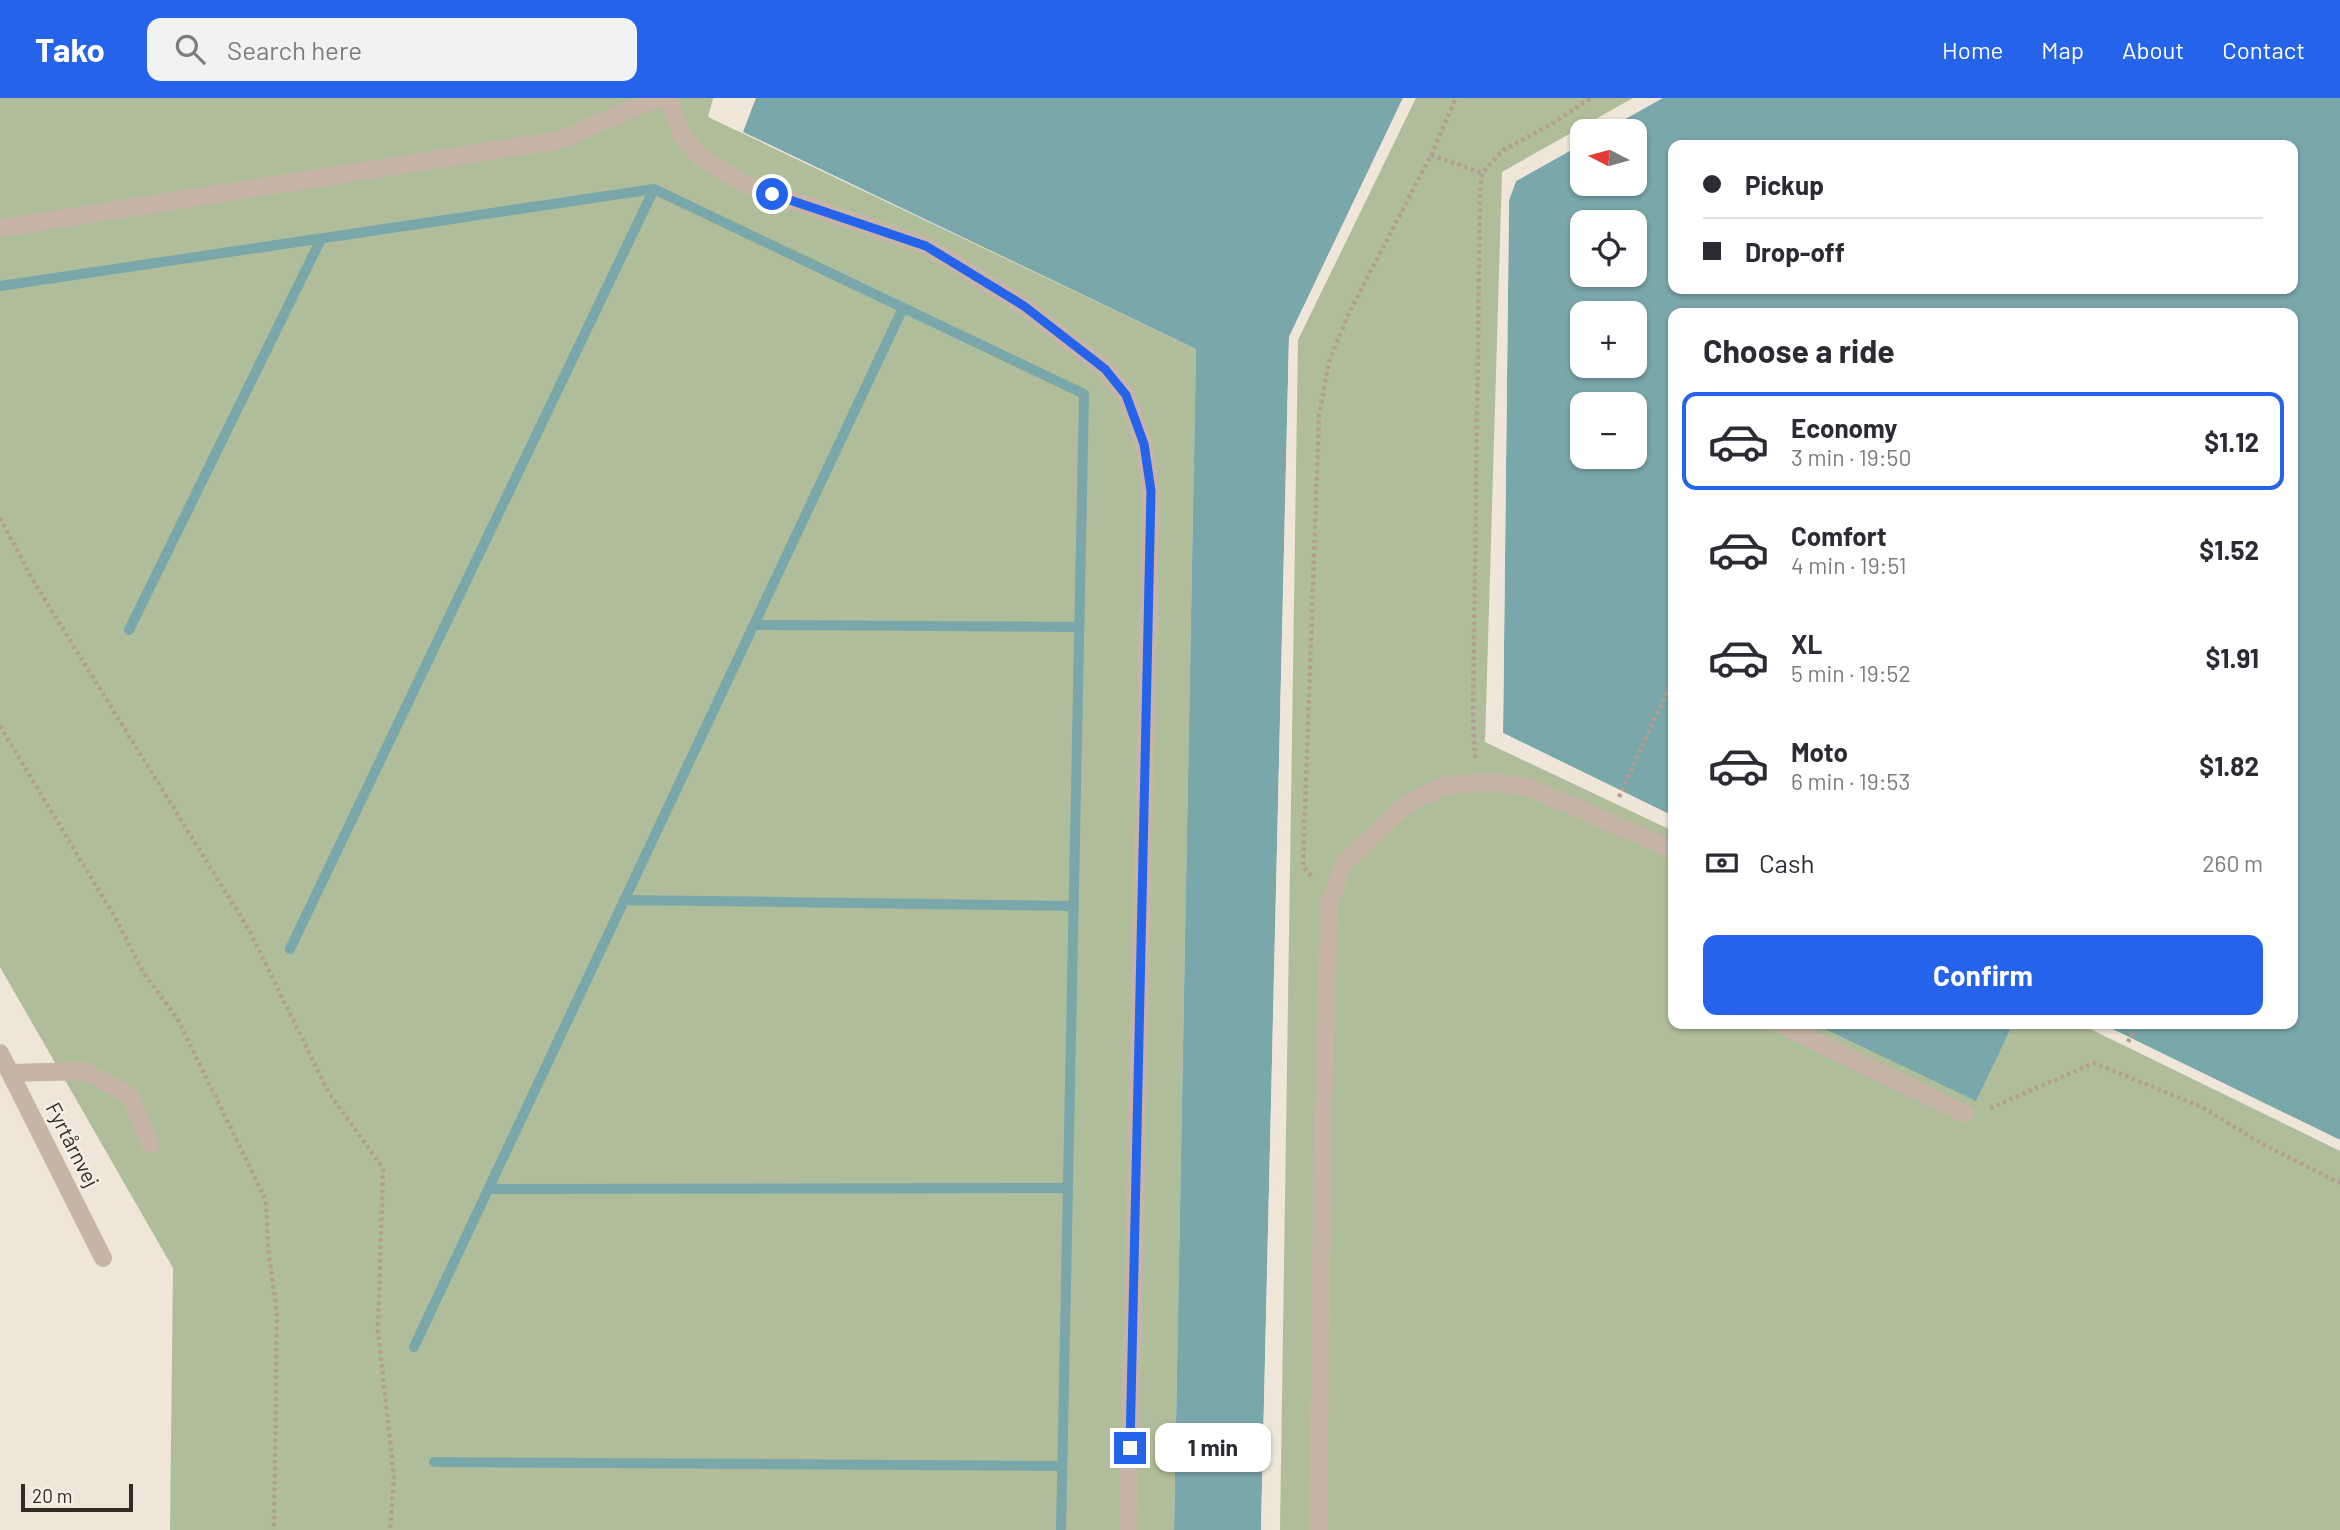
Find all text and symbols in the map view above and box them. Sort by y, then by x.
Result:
search box [147,18,637,81]
text: Tako [35,29,105,69]
icon: search [171,30,209,68]
text: Search here [227,34,362,65]
text: Home [1942,35,2003,64]
text: Map [2041,35,2084,64]
text: About [2122,35,2184,64]
text: Contact [2222,35,2305,64]
north arrow [1570,119,1647,196]
map controls [1570,119,1647,469]
text: Pickup [1745,169,1824,200]
route start [756,178,788,210]
button: locate [1570,210,1647,287]
text: Drop-off [1745,236,1845,267]
button: + [1570,301,1647,378]
text: Choose a ride [1703,331,1895,369]
button: − [1570,392,1647,469]
icon: car [1707,410,1770,473]
text: Economy [1791,412,1897,443]
text: $1.12 [2204,426,2259,457]
text: 3 min · 19:50 [1791,443,1911,471]
icon: car [1707,518,1770,581]
text: Comfort [1791,520,1887,551]
text: $1.52 [2199,534,2259,565]
text: 4 min · 19:51 [1791,551,1907,579]
icon: car [1707,626,1770,689]
text: XL [1791,628,1822,659]
text: $1.91 [2205,642,2259,673]
text: 5 min · 19:52 [1791,659,1911,687]
icon: car [1707,734,1770,797]
text: Moto [1791,736,1848,767]
text: $1.82 [2199,750,2259,781]
text: 6 min · 19:53 [1791,767,1910,795]
icon: cash [1703,844,1741,882]
text: Cash [1759,847,1814,878]
text: 260 m [2202,849,2263,877]
button: Confirm [1703,935,2263,1015]
street label: Fyrtårnvej [41,1098,105,1191]
callout: 1 min [1154,1424,1270,1472]
route end [1114,1432,1146,1464]
text: 1 min [1188,1433,1238,1461]
scale bar [21,1481,133,1513]
text: 20 m [32,1484,72,1507]

